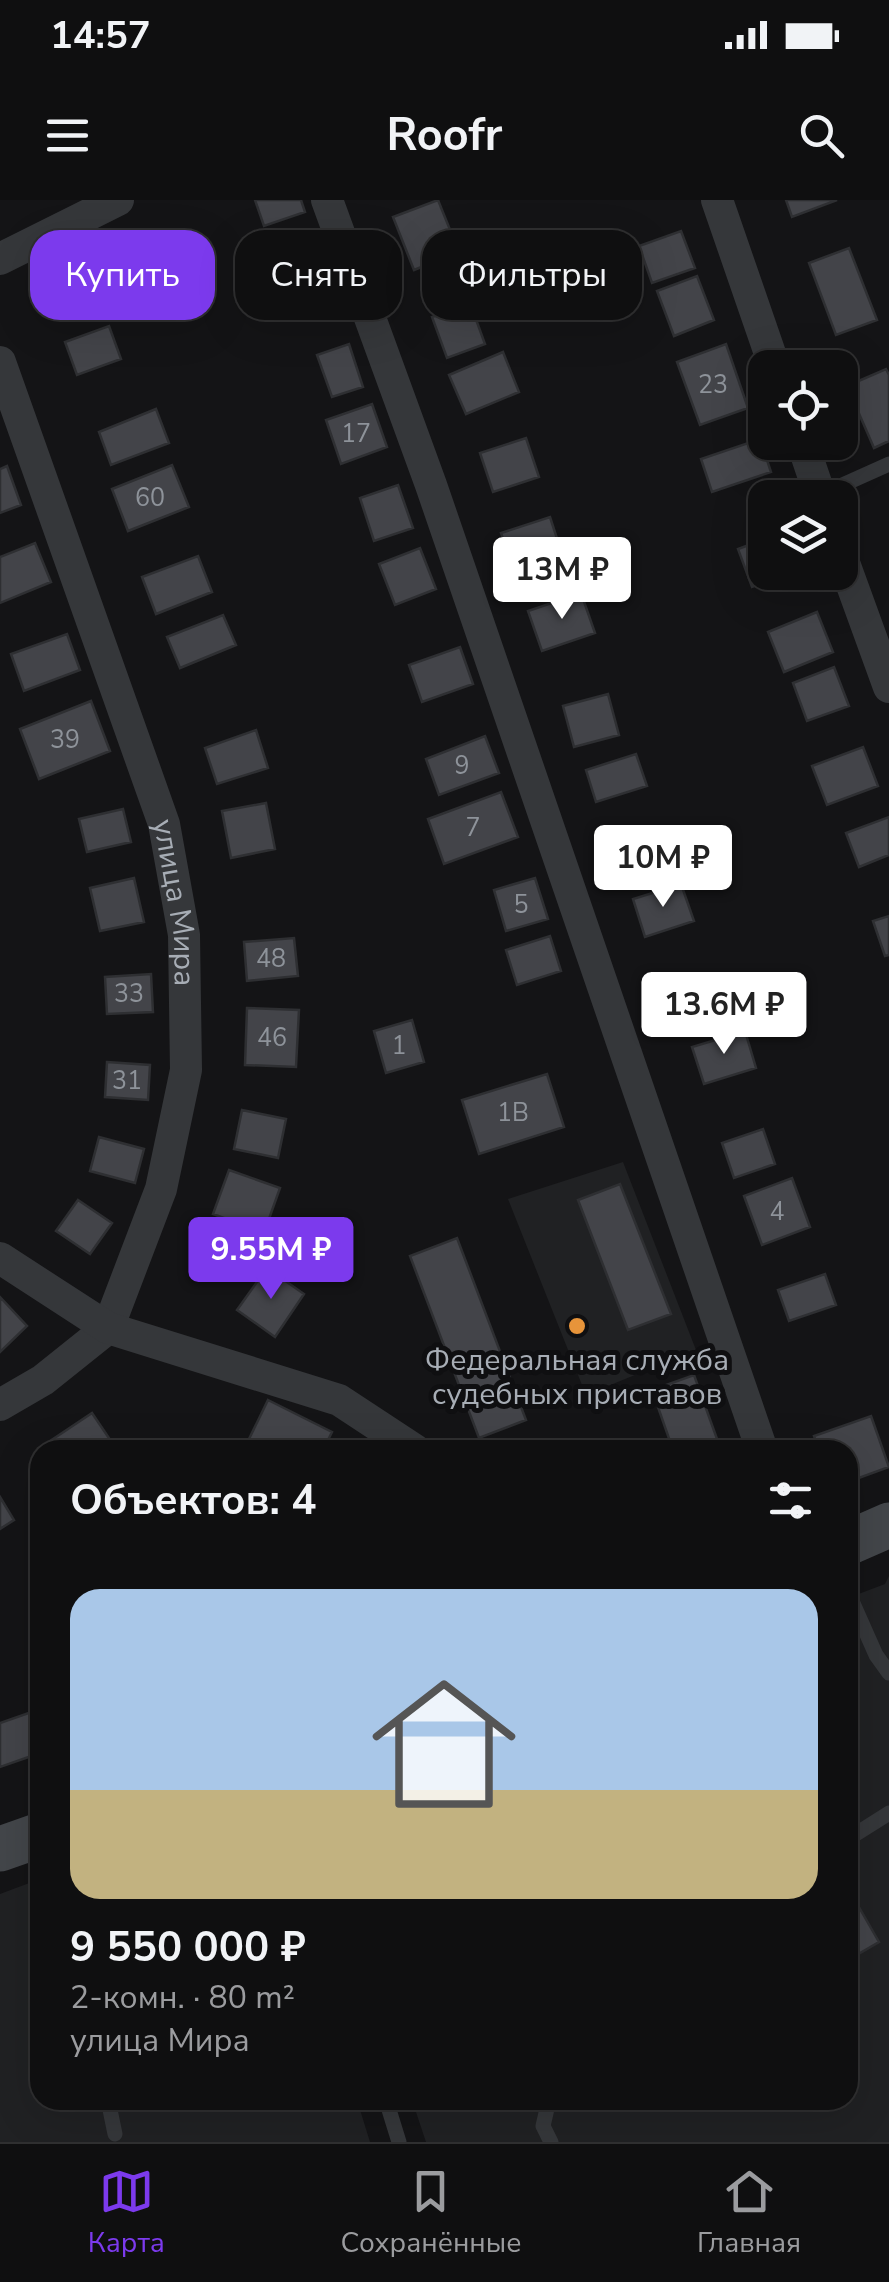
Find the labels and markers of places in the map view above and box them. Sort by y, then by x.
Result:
pin: 13M ₽ [492,537,632,622]
pin: 10M ₽ [593,825,733,910]
pin: 13.6M ₽ [632,972,816,1057]
pin: 9.55M ₽ [179,1217,363,1302]
marker: Федеральная служба судебных приставов [566,1315,588,1337]
place label: Федеральная служба судебных приставов [425,1340,729,1415]

